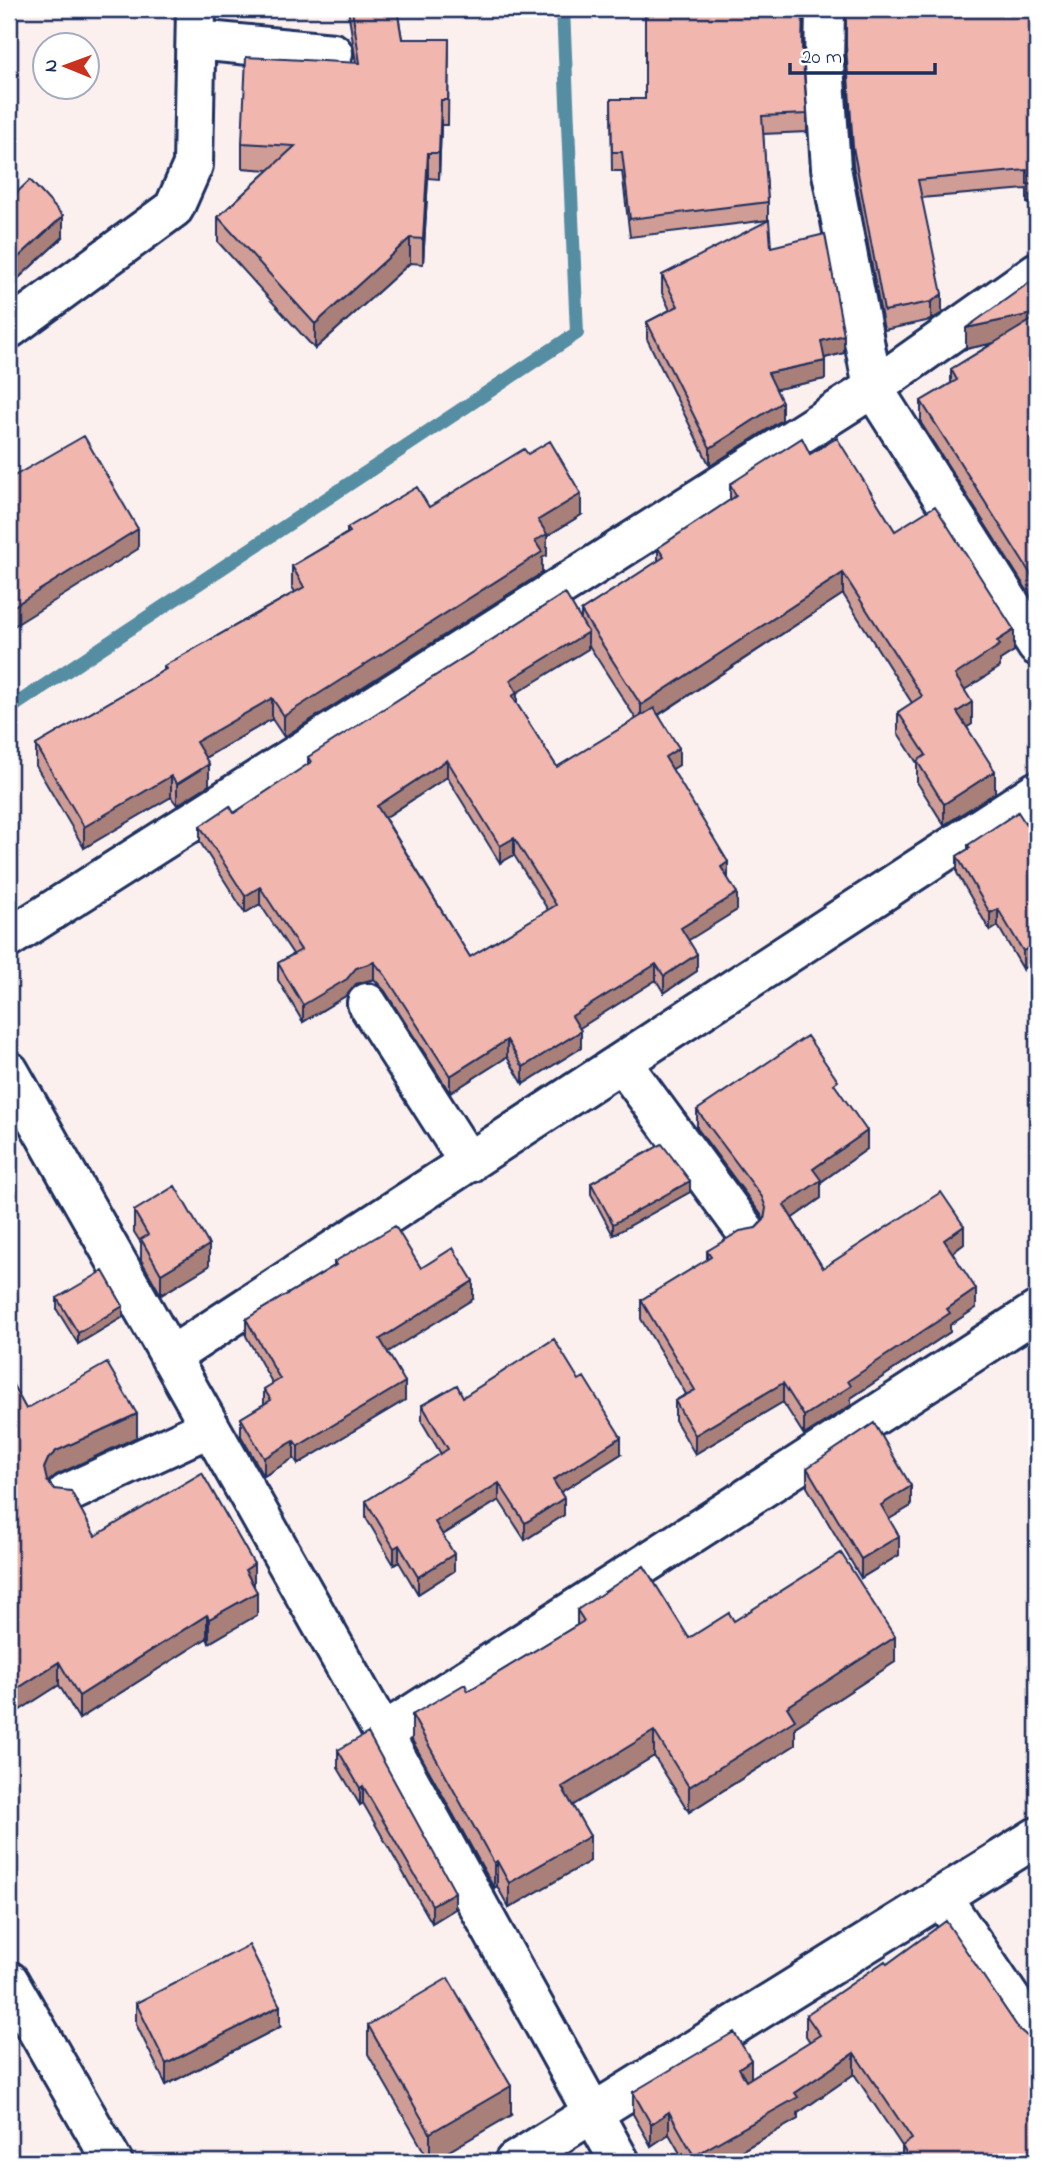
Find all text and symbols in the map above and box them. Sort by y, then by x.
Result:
north arrow [32,32,102,102]
scale bar [790,32,936,76]
text: 20 m [801,43,842,73]
text: N [38,59,65,72]

